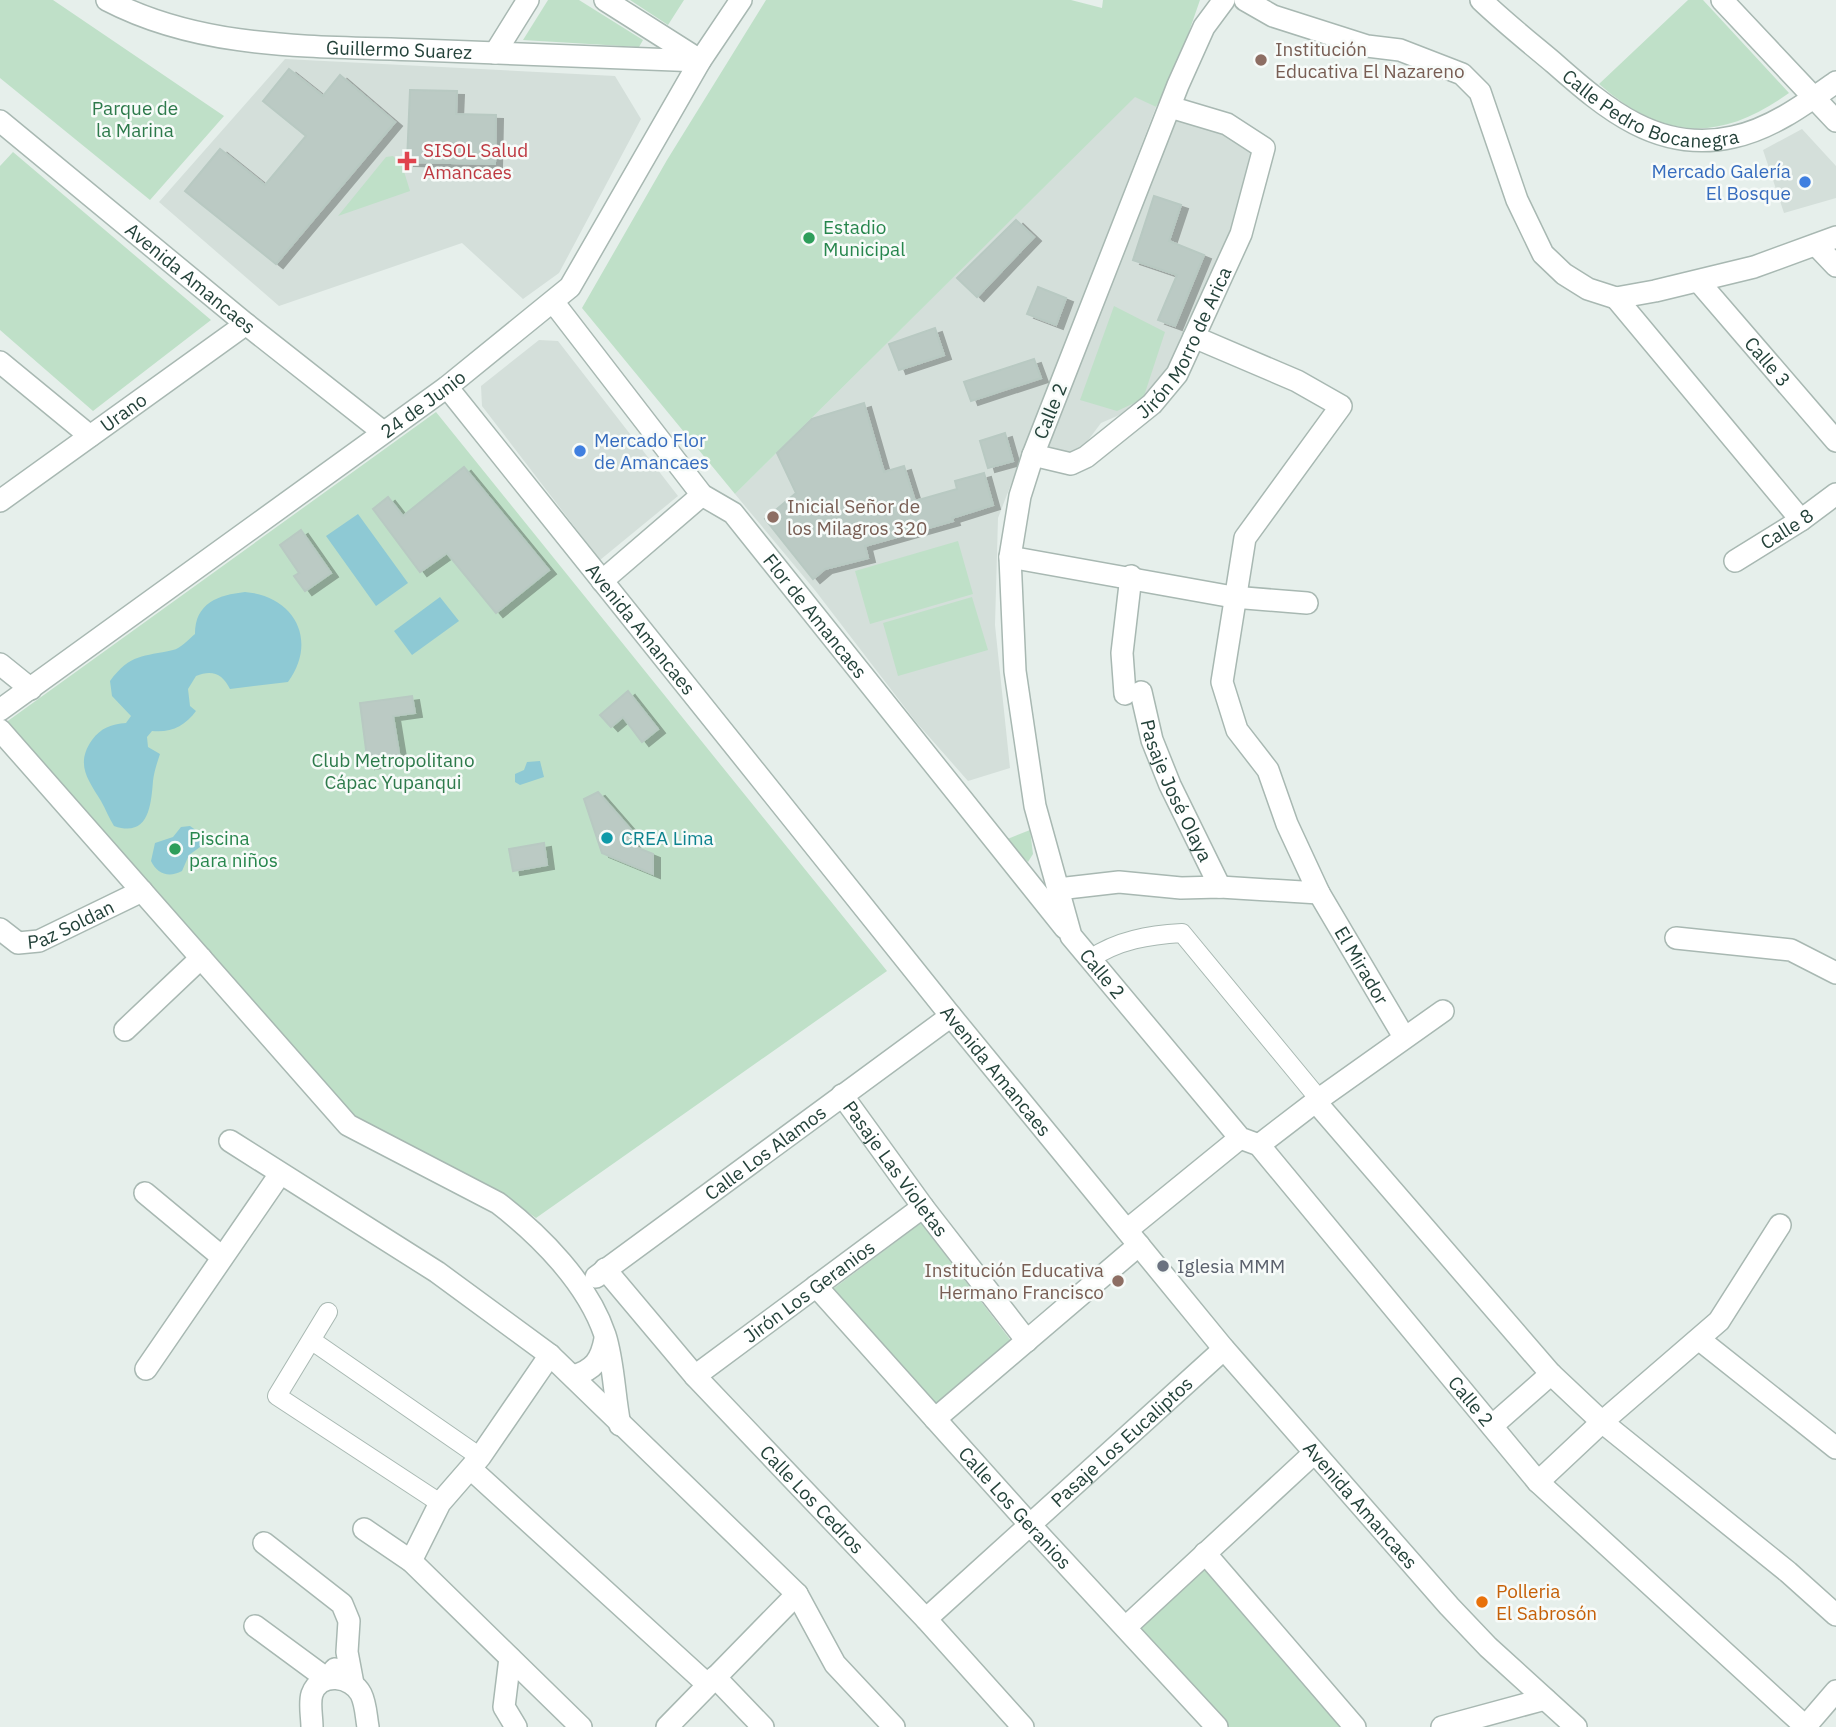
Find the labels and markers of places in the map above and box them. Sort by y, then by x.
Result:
place label: Institución Educativa El Nazareno [1275,37,1465,83]
marker: Institución Educativa El Nazareno [1253,52,1269,68]
place label: SISOL Salud Amancaes [423,138,528,184]
marker: SISOL Salud Amancaes [397,151,417,171]
place label: Mercado Galería El Bosque [1652,159,1791,205]
marker: Mercado Galería El Bosque [1797,174,1813,190]
place label: Estadio Municipal [823,215,905,261]
marker: Estadio Municipal [801,230,817,246]
place label: Mercado Flor de Amancaes [594,428,709,474]
marker: Mercado Flor de Amancaes [572,443,588,459]
place label: Inicial Señor de los Milagros 320 [787,494,928,540]
marker: Inicial Señor de los Milagros 320 [765,509,781,525]
place label: Piscina para niños [189,826,278,872]
place label: CREA Lima [621,826,714,850]
marker: CREA Lima [599,830,615,846]
marker: Piscina para niños [167,841,183,857]
place label: Iglesia MMM [1177,1254,1285,1278]
place label: Institución Educativa Hermano Francisco [924,1258,1104,1304]
marker: Iglesia MMM [1155,1258,1171,1274]
marker: Institución Educativa Hermano Francisco [1110,1273,1126,1289]
place label: Polleria El Sabrosón [1496,1579,1597,1625]
marker: Polleria El Sabrosón [1474,1594,1490,1610]

